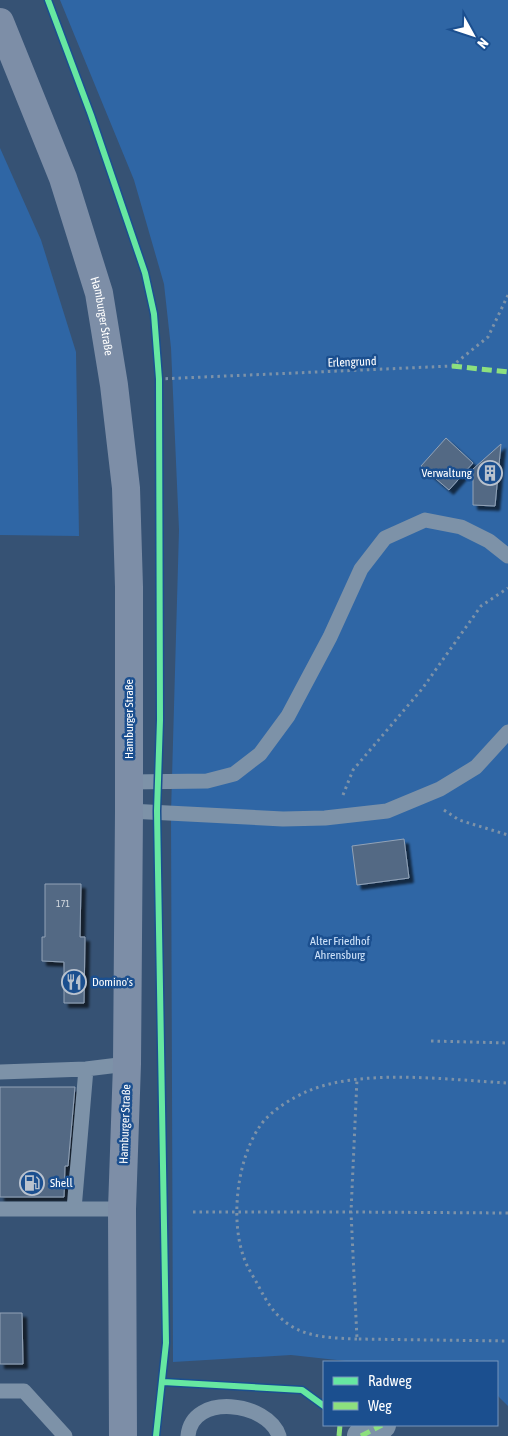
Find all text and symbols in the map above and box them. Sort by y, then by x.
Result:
north arrow [448,10,498,60]
text: N [474,35,492,52]
street label: Hamburger Straße [87,275,116,357]
street label: Erlengrund [327,354,377,370]
building icon: Verwaltung [477,460,503,486]
place label: Verwaltung [421,466,473,480]
street label: Hamburger Straße [122,679,136,759]
house number: 171 [56,898,70,909]
park label: Alter Friedhof Ahrensburg [310,934,371,962]
restaurant icon: Domino's [61,969,87,995]
place label: Domino's [92,975,133,989]
street label: Hamburger Straße [117,1084,133,1164]
fuel station icon: Shell [19,1170,45,1196]
place label: Shell [50,1176,73,1190]
legend [323,1361,498,1426]
text: Radweg [368,1372,412,1389]
text: Weg [368,1397,392,1414]

